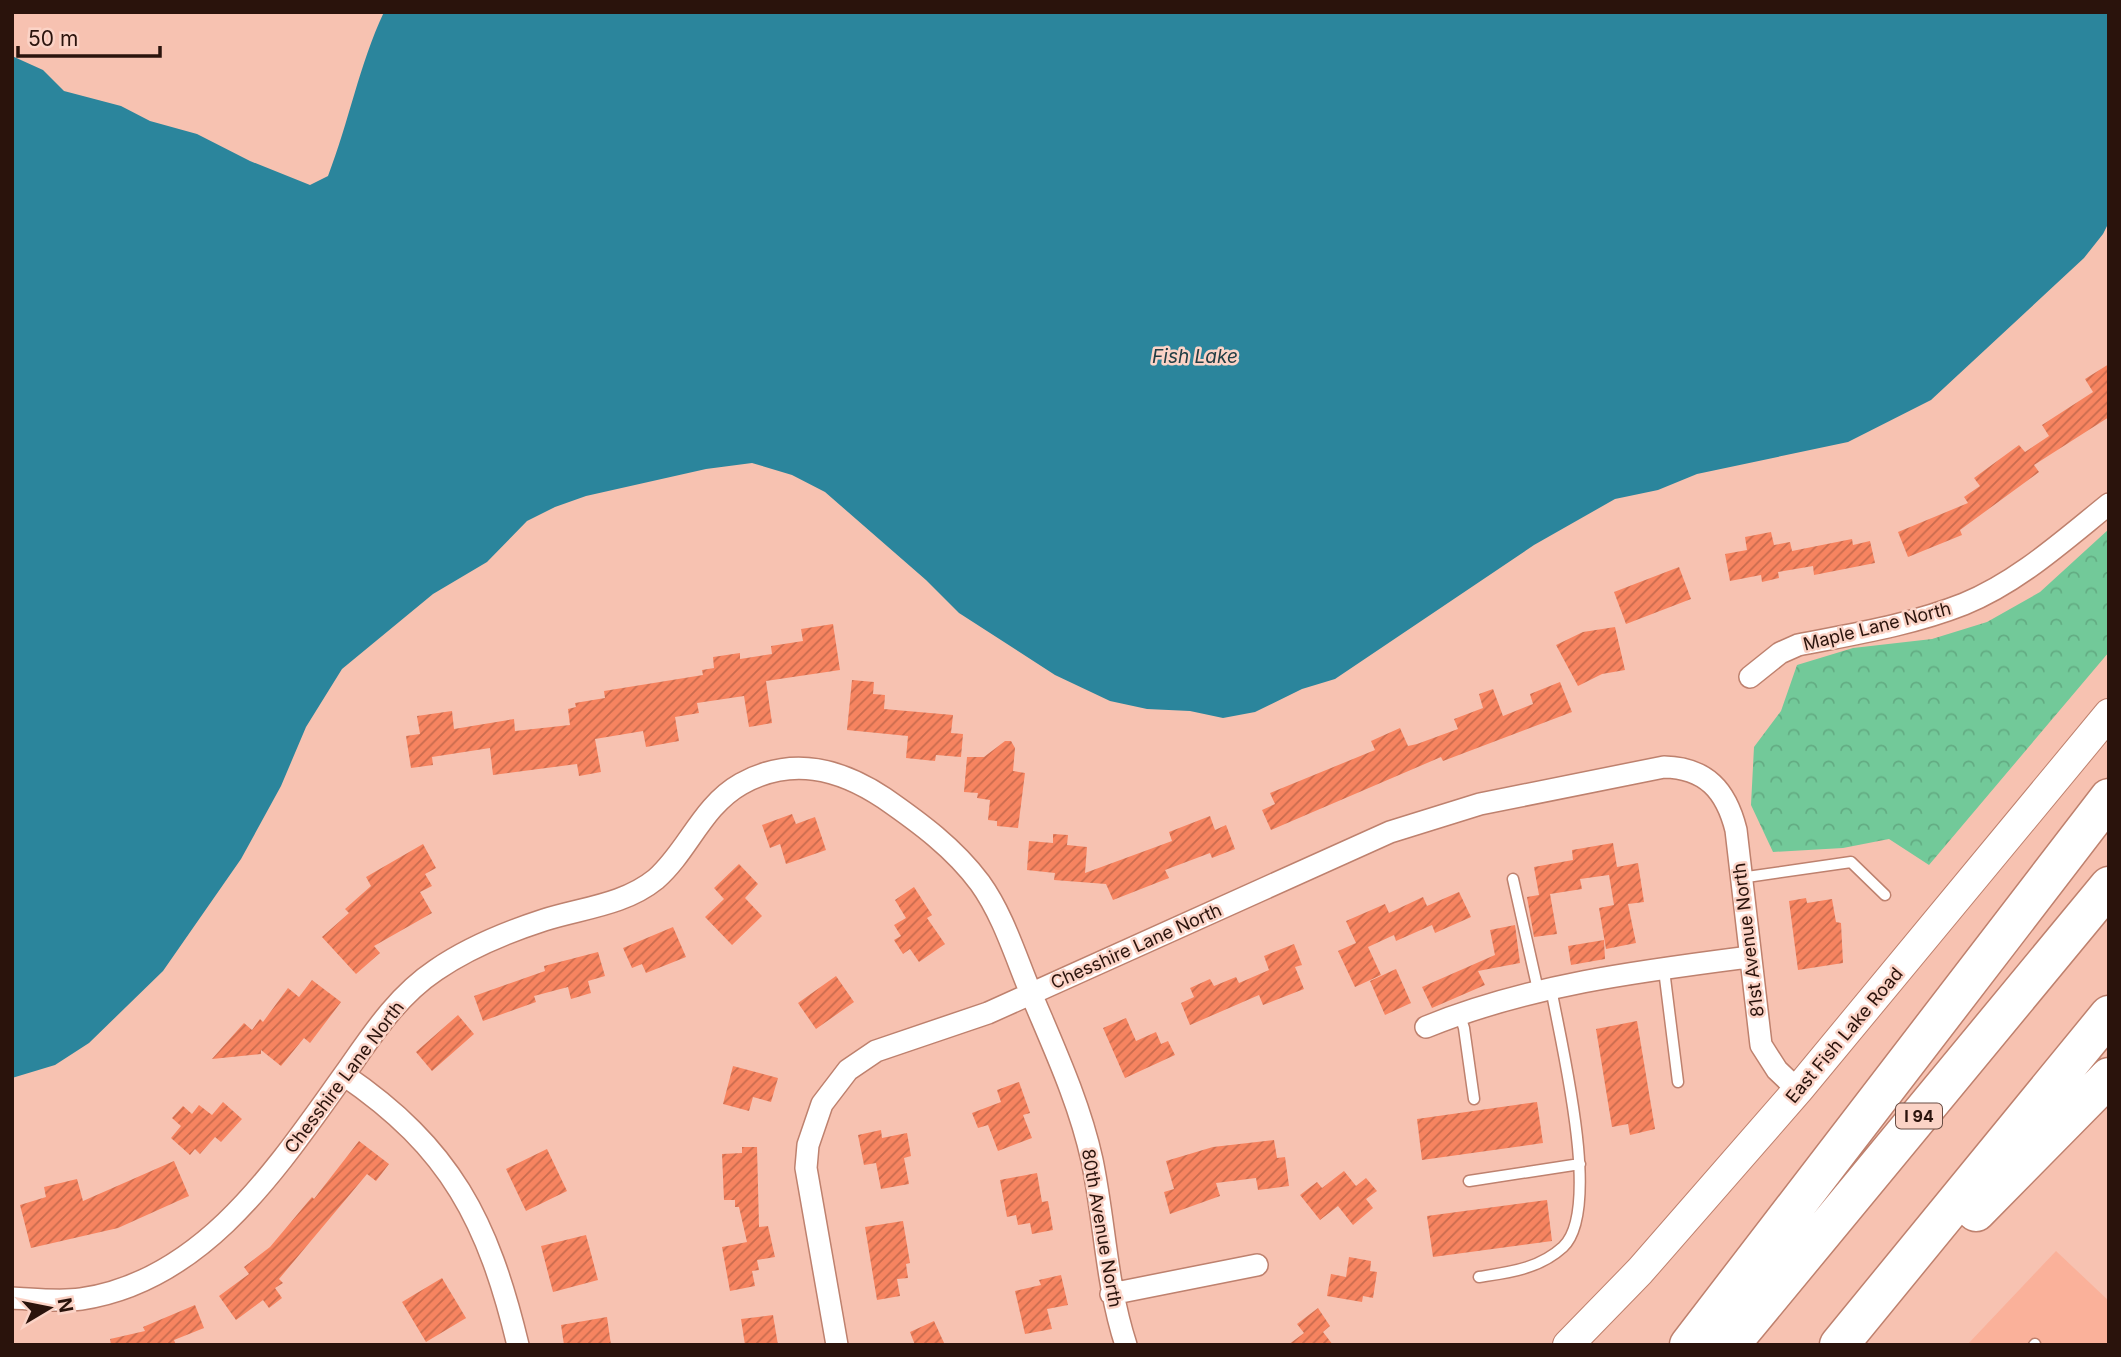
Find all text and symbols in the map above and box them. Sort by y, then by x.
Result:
scale bar [18,14,159,58]
text: 50 m [28,26,78,51]
water label: Fish Lake [1152,345,1238,368]
street label: Maple Lane North [1801,597,1953,655]
street label: 81st Avenue North [1728,862,1768,1018]
street label: Chesshire Lane North [1047,899,1225,993]
street label: East Fish Lake Road [1781,963,1907,1107]
street label: Chesshire Lane North [280,997,408,1157]
road number: I 94 [1896,1104,1942,1128]
street label: 80th Avenue North [1078,1147,1126,1309]
north arrow [14,1273,84,1343]
text: N [53,1296,78,1314]

